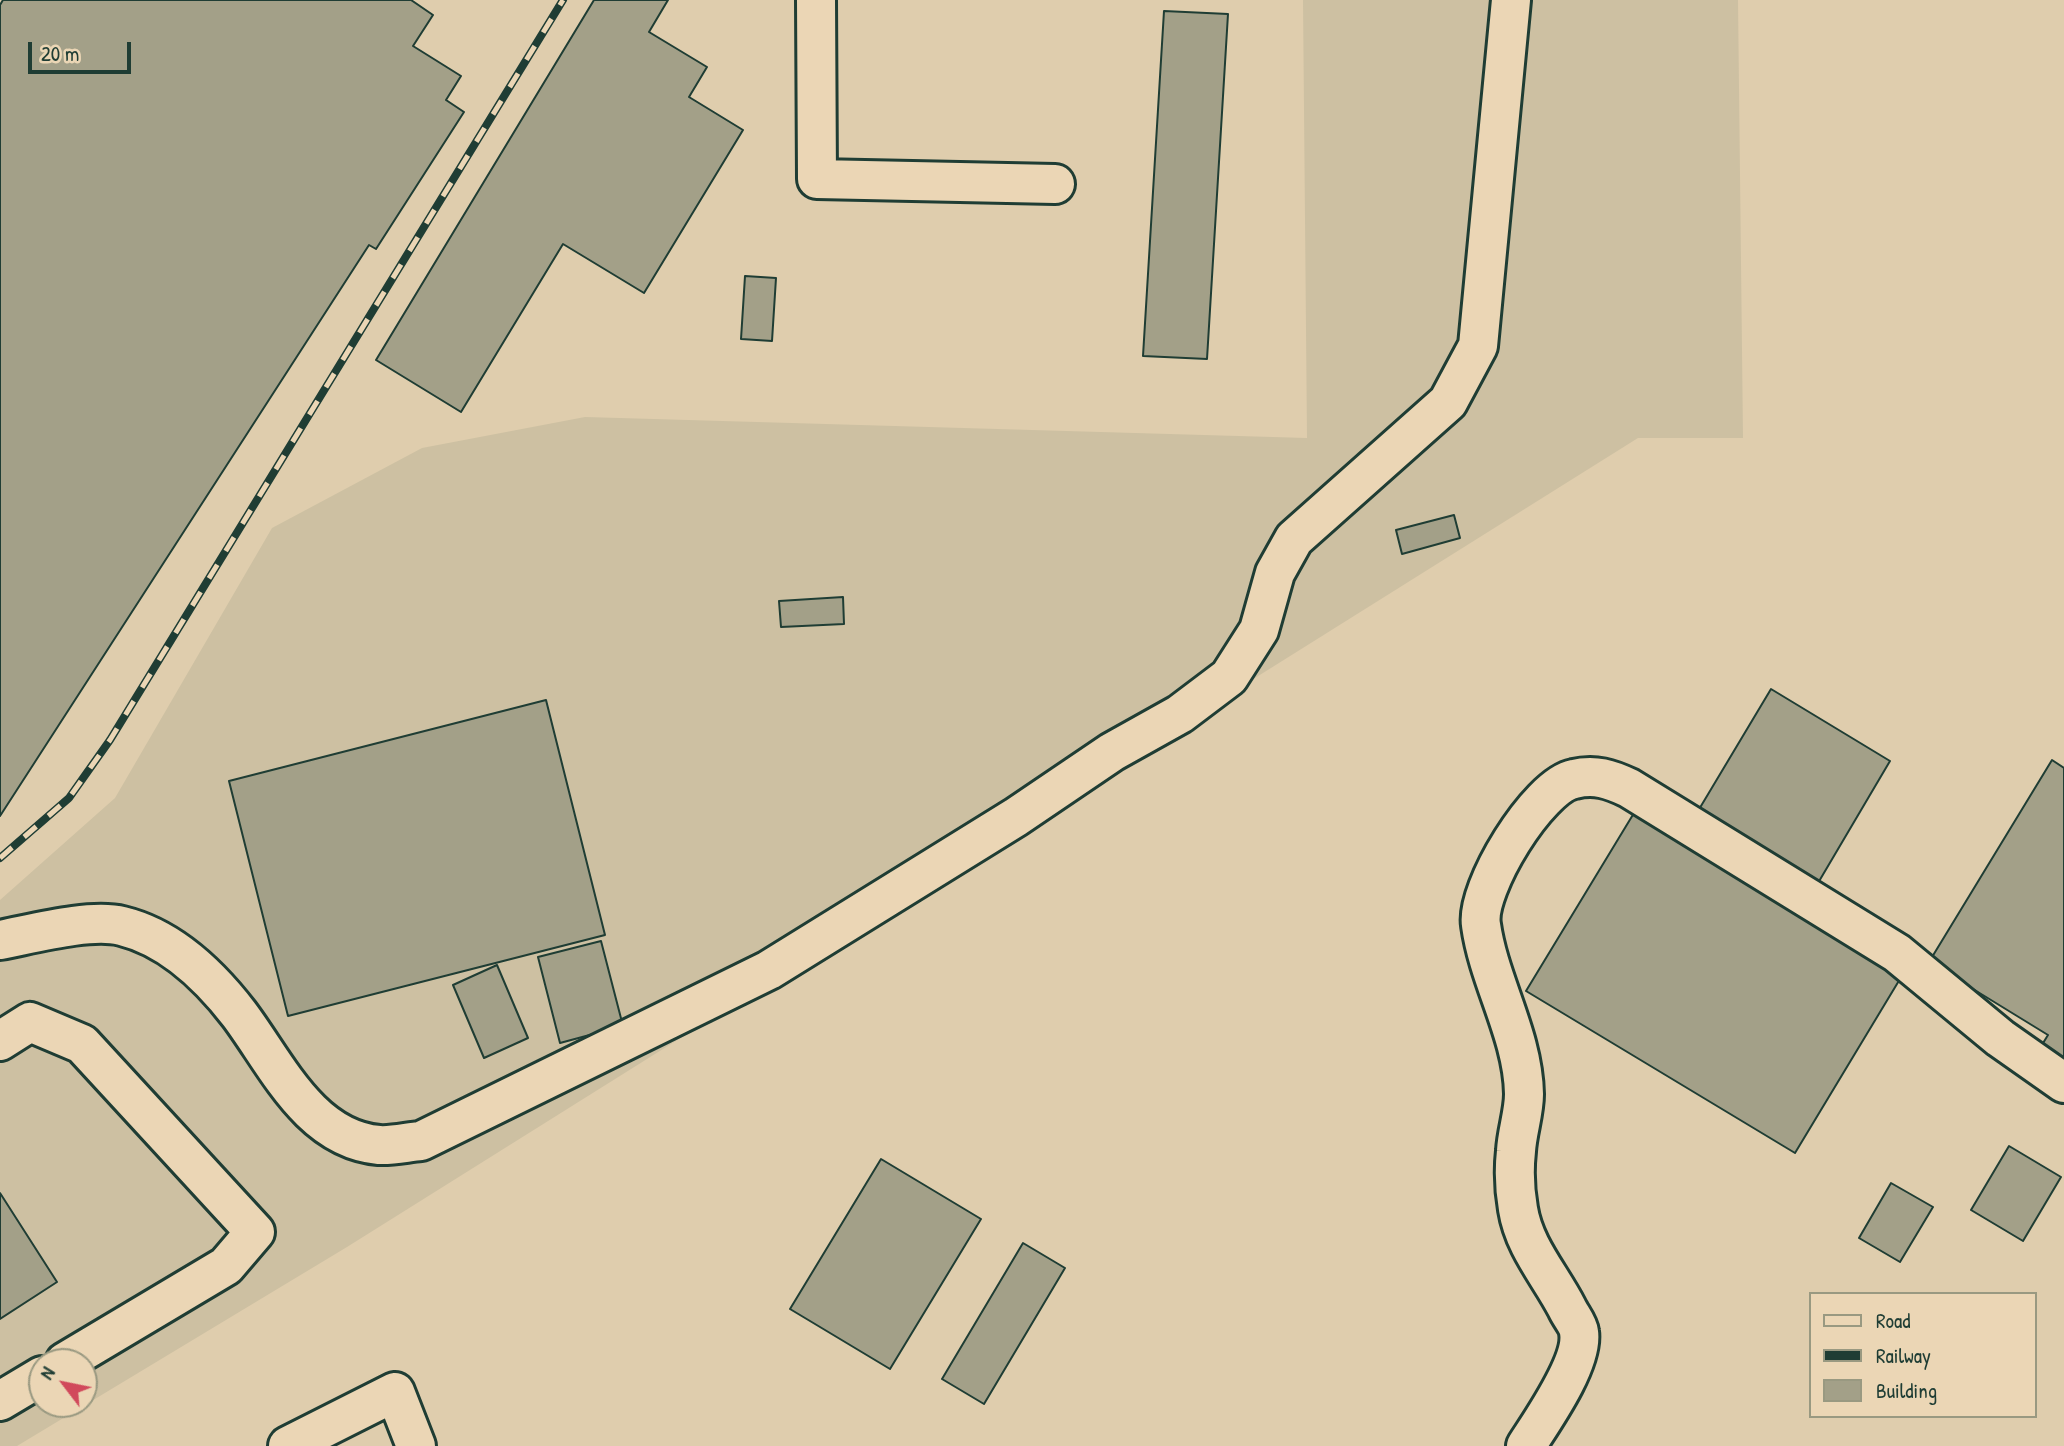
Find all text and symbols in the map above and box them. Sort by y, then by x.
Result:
scale bar [32,28,135,72]
text: 20 m [41,39,79,68]
legend [1808,1292,2036,1418]
text: Road [1876,1306,1910,1335]
text: Railway [1876,1341,1931,1370]
north arrow [28,1348,98,1418]
text: N [33,1362,61,1384]
text: Building [1876,1376,1937,1405]

